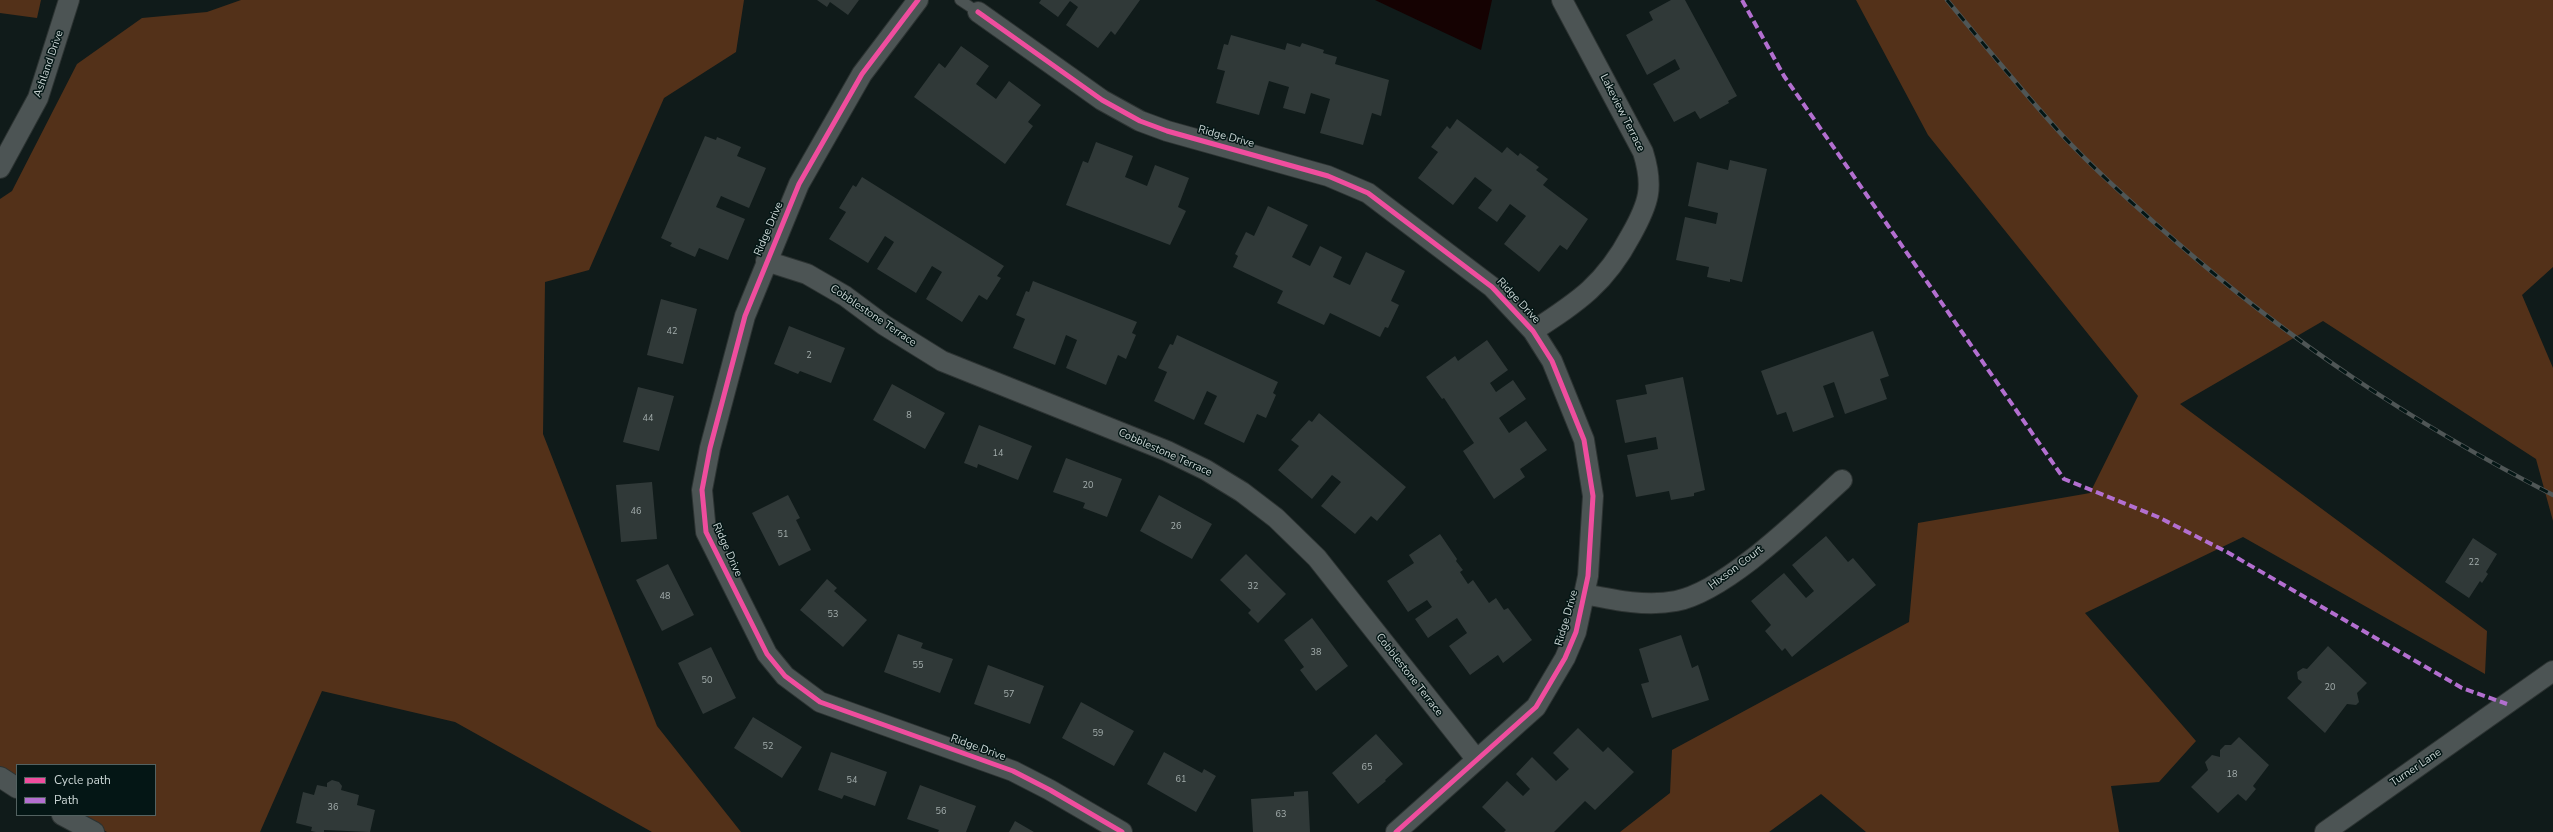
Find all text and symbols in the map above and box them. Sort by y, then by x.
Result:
street label: Ashland Drive [31,29,67,99]
street label: Lakeview Terrace [1597,72,1647,154]
street label: Ridge Drive [1197,123,1255,151]
street label: Ridge Drive [752,200,786,258]
street label: Ridge Drive [1494,275,1542,327]
street label: Cobblestone Terrace [827,282,919,350]
house number: 42 [667,327,677,337]
house number: 2 [806,351,812,361]
house number: 8 [906,411,912,421]
house number: 44 [643,414,653,424]
street label: Cobblestone Terrace [1116,426,1214,480]
house number: 14 [993,449,1003,459]
house number: 20 [1083,481,1093,491]
house number: 46 [631,507,641,517]
street label: Ridge Drive [709,521,745,579]
house number: 26 [1171,522,1181,532]
house number: 51 [778,530,788,540]
street label: Hixson Court [1706,543,1766,593]
house number: 22 [2469,558,2479,568]
house number: 32 [1248,582,1258,592]
street label: Ridge Drive [1553,589,1581,647]
house number: 48 [660,592,670,602]
house number: 53 [828,610,838,620]
street label: Cobblestone Terrace [1373,631,1445,719]
house number: 38 [1311,648,1321,658]
house number: 55 [913,661,923,671]
house number: 50 [702,676,712,686]
house number: 20 [2325,683,2335,693]
house number: 57 [1004,690,1014,700]
house number: 59 [1093,729,1103,739]
street label: Ridge Drive [949,732,1007,764]
house number: 52 [763,742,773,752]
street label: Turner Lane [2388,746,2444,790]
house number: 65 [1362,763,1372,773]
legend [16,764,156,816]
house number: 18 [2227,770,2237,780]
text: Cycle path [54,772,111,788]
house number: 61 [1176,775,1186,785]
house number: 54 [847,776,857,786]
text: Path [54,792,79,808]
house number: 36 [328,803,338,813]
house number: 56 [936,807,946,817]
house number: 63 [1276,810,1286,820]

